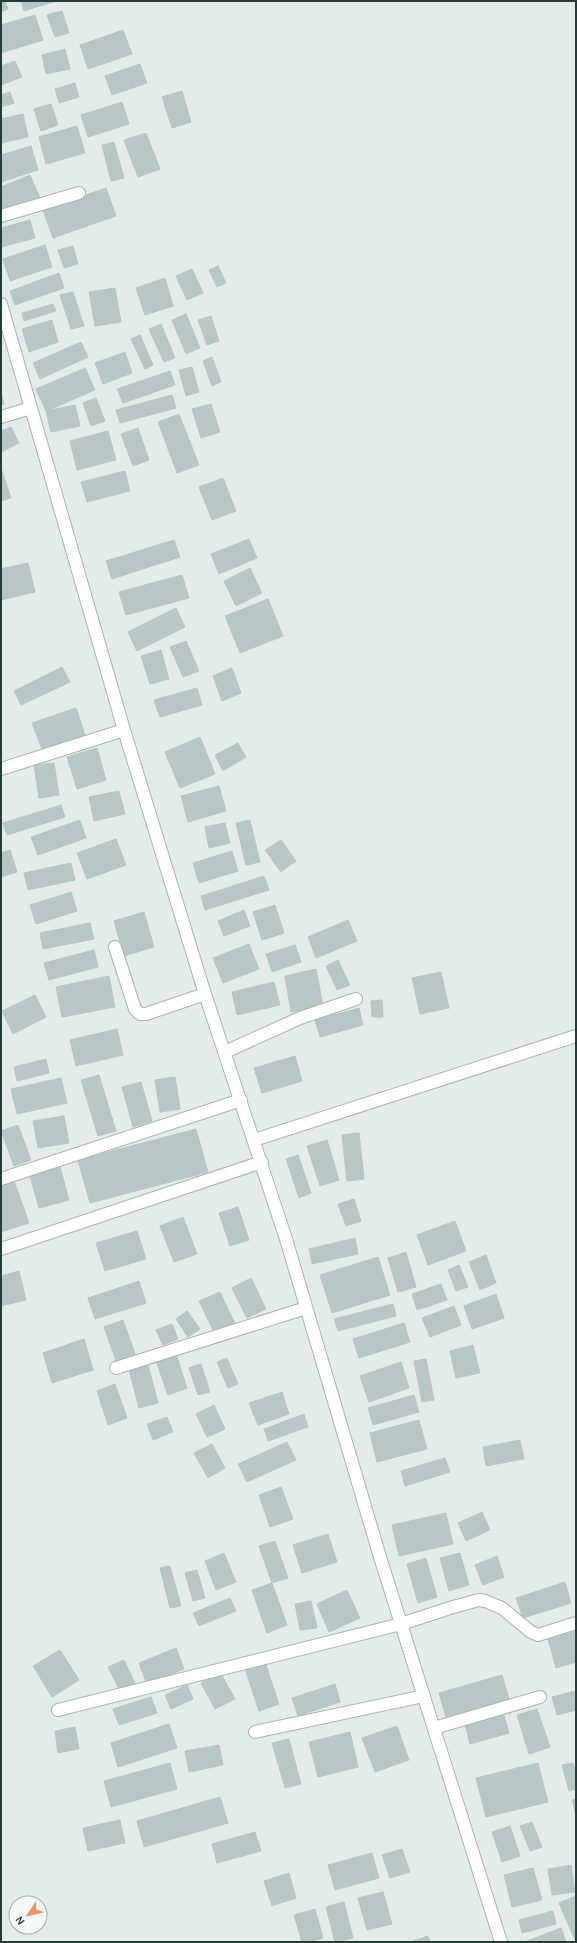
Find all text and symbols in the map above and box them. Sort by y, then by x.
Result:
north arrow [8,1895,48,1935]
text: N [13,1913,28,1927]

